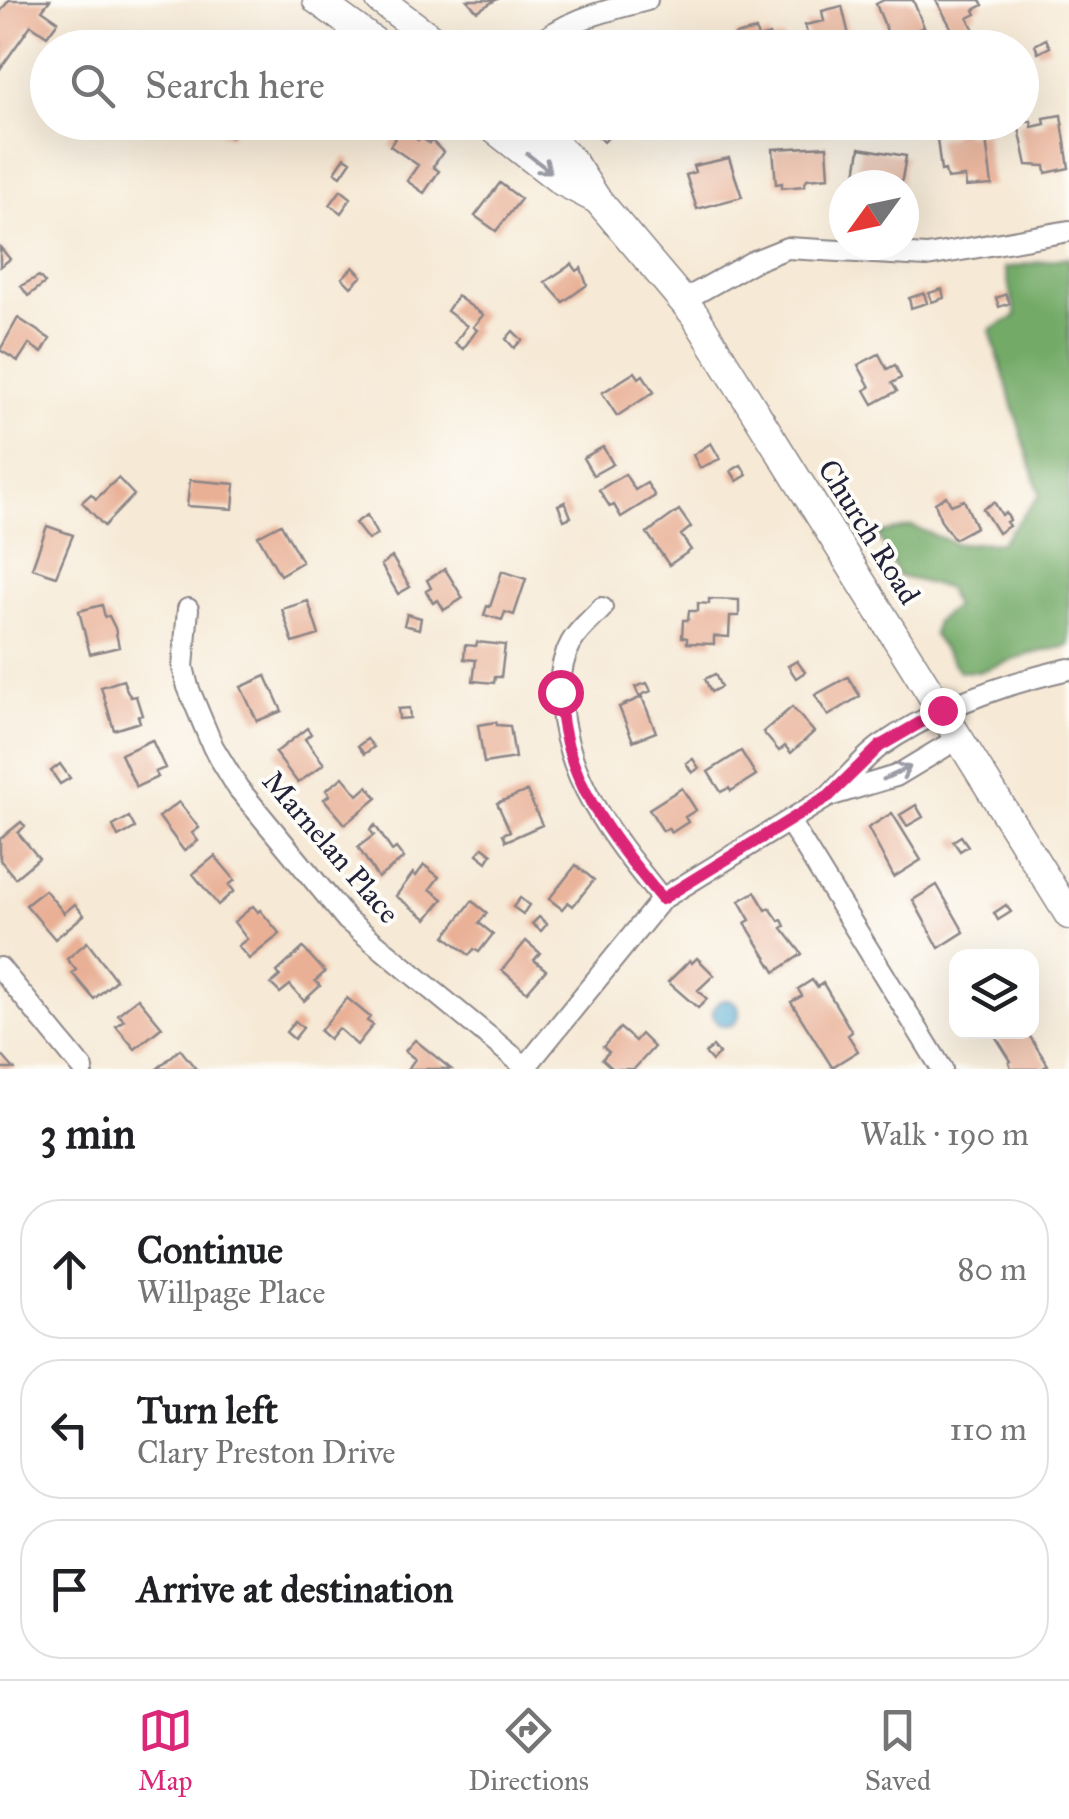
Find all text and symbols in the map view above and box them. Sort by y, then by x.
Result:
search box [30,30,1039,140]
icon: search [65,58,120,113]
text: Search here [145,62,325,108]
one-way arrow [525,153,552,174]
north arrow [829,170,919,260]
street label: Church Road [810,453,928,611]
route start [538,670,584,716]
route end [920,688,966,734]
street label: Marnelan Place [255,763,407,931]
one-way arrow [881,763,912,781]
map controls [949,949,1039,1039]
button: layers [949,949,1039,1039]
text: 3 min [40,1108,135,1160]
text: Walk · 190 m [860,1115,1029,1154]
text: Continue [137,1227,283,1273]
icon: ahead [42,1242,97,1297]
text: 80 m [958,1250,1027,1289]
text: Willpage Place [137,1273,325,1312]
text: Turn left [137,1387,278,1433]
icon: left [42,1402,97,1457]
text: 110 m [949,1410,1027,1449]
text: Clary Preston Drive [137,1433,396,1472]
icon: arrive [42,1562,97,1617]
text: Arrive at destination [137,1566,454,1612]
tab: Map [138,1703,193,1798]
tab: Directions [468,1703,589,1798]
tab: Saved [865,1703,931,1798]

